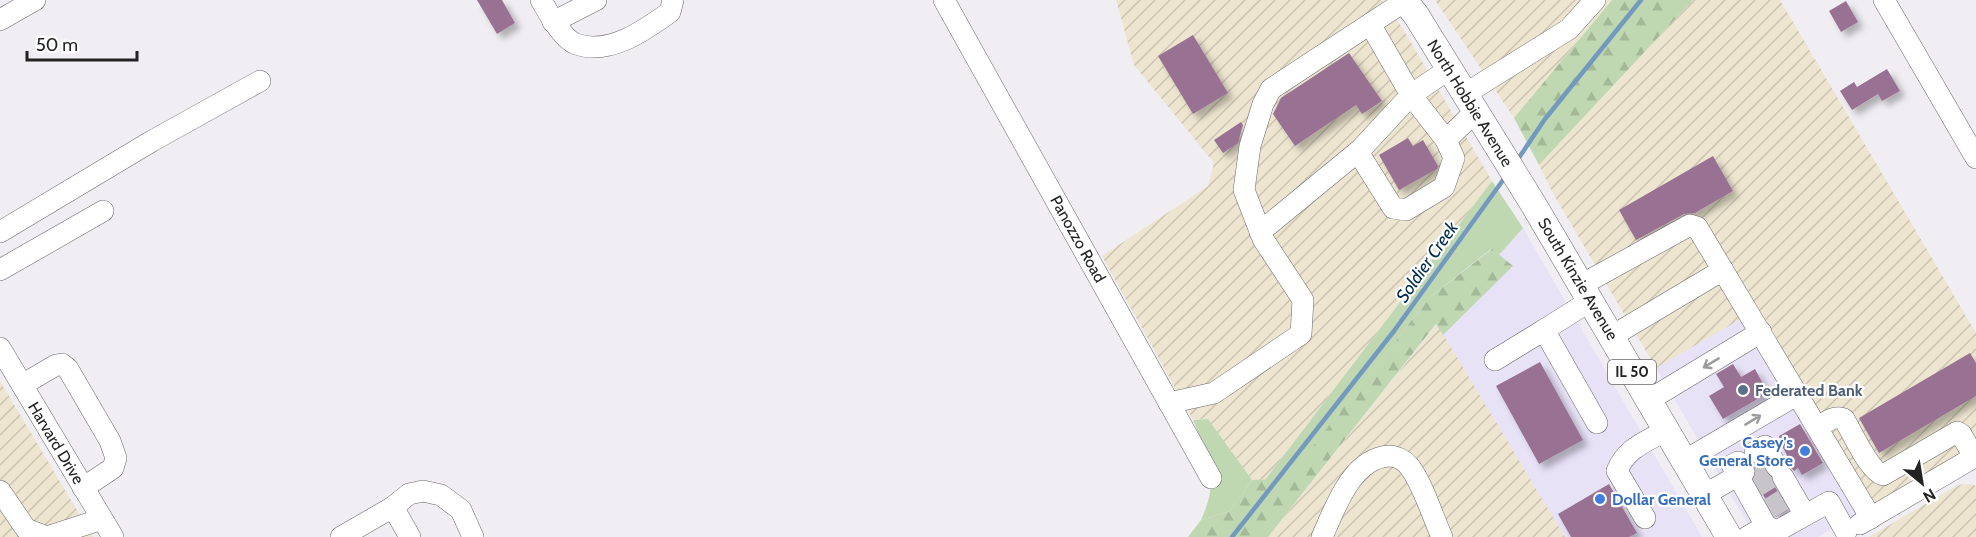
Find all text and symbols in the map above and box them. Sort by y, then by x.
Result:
scale bar [27,24,136,62]
text: 50 m [36,34,78,56]
street label: North Hobbie Avenue [1423,36,1517,170]
street label: Panozzo Road [1046,192,1110,286]
street label: South Kinzie Avenue [1534,214,1622,344]
water label: Soldier Creek [1391,216,1464,307]
one-way arrow [1703,357,1720,369]
road number: IL 50 [1608,360,1656,384]
place label: Federated Bank [1755,381,1863,400]
marker: Federated Bank [1736,383,1750,397]
street label: Harvard Drive [24,398,88,488]
one-way arrow [1744,414,1761,426]
place label: Casey's General Store [1699,433,1793,470]
marker: Casey's General Store [1798,444,1812,458]
north arrow [1892,453,1952,513]
text: N [1920,485,1939,507]
place label: Dollar General [1612,490,1711,509]
marker: Dollar General [1593,492,1607,506]

